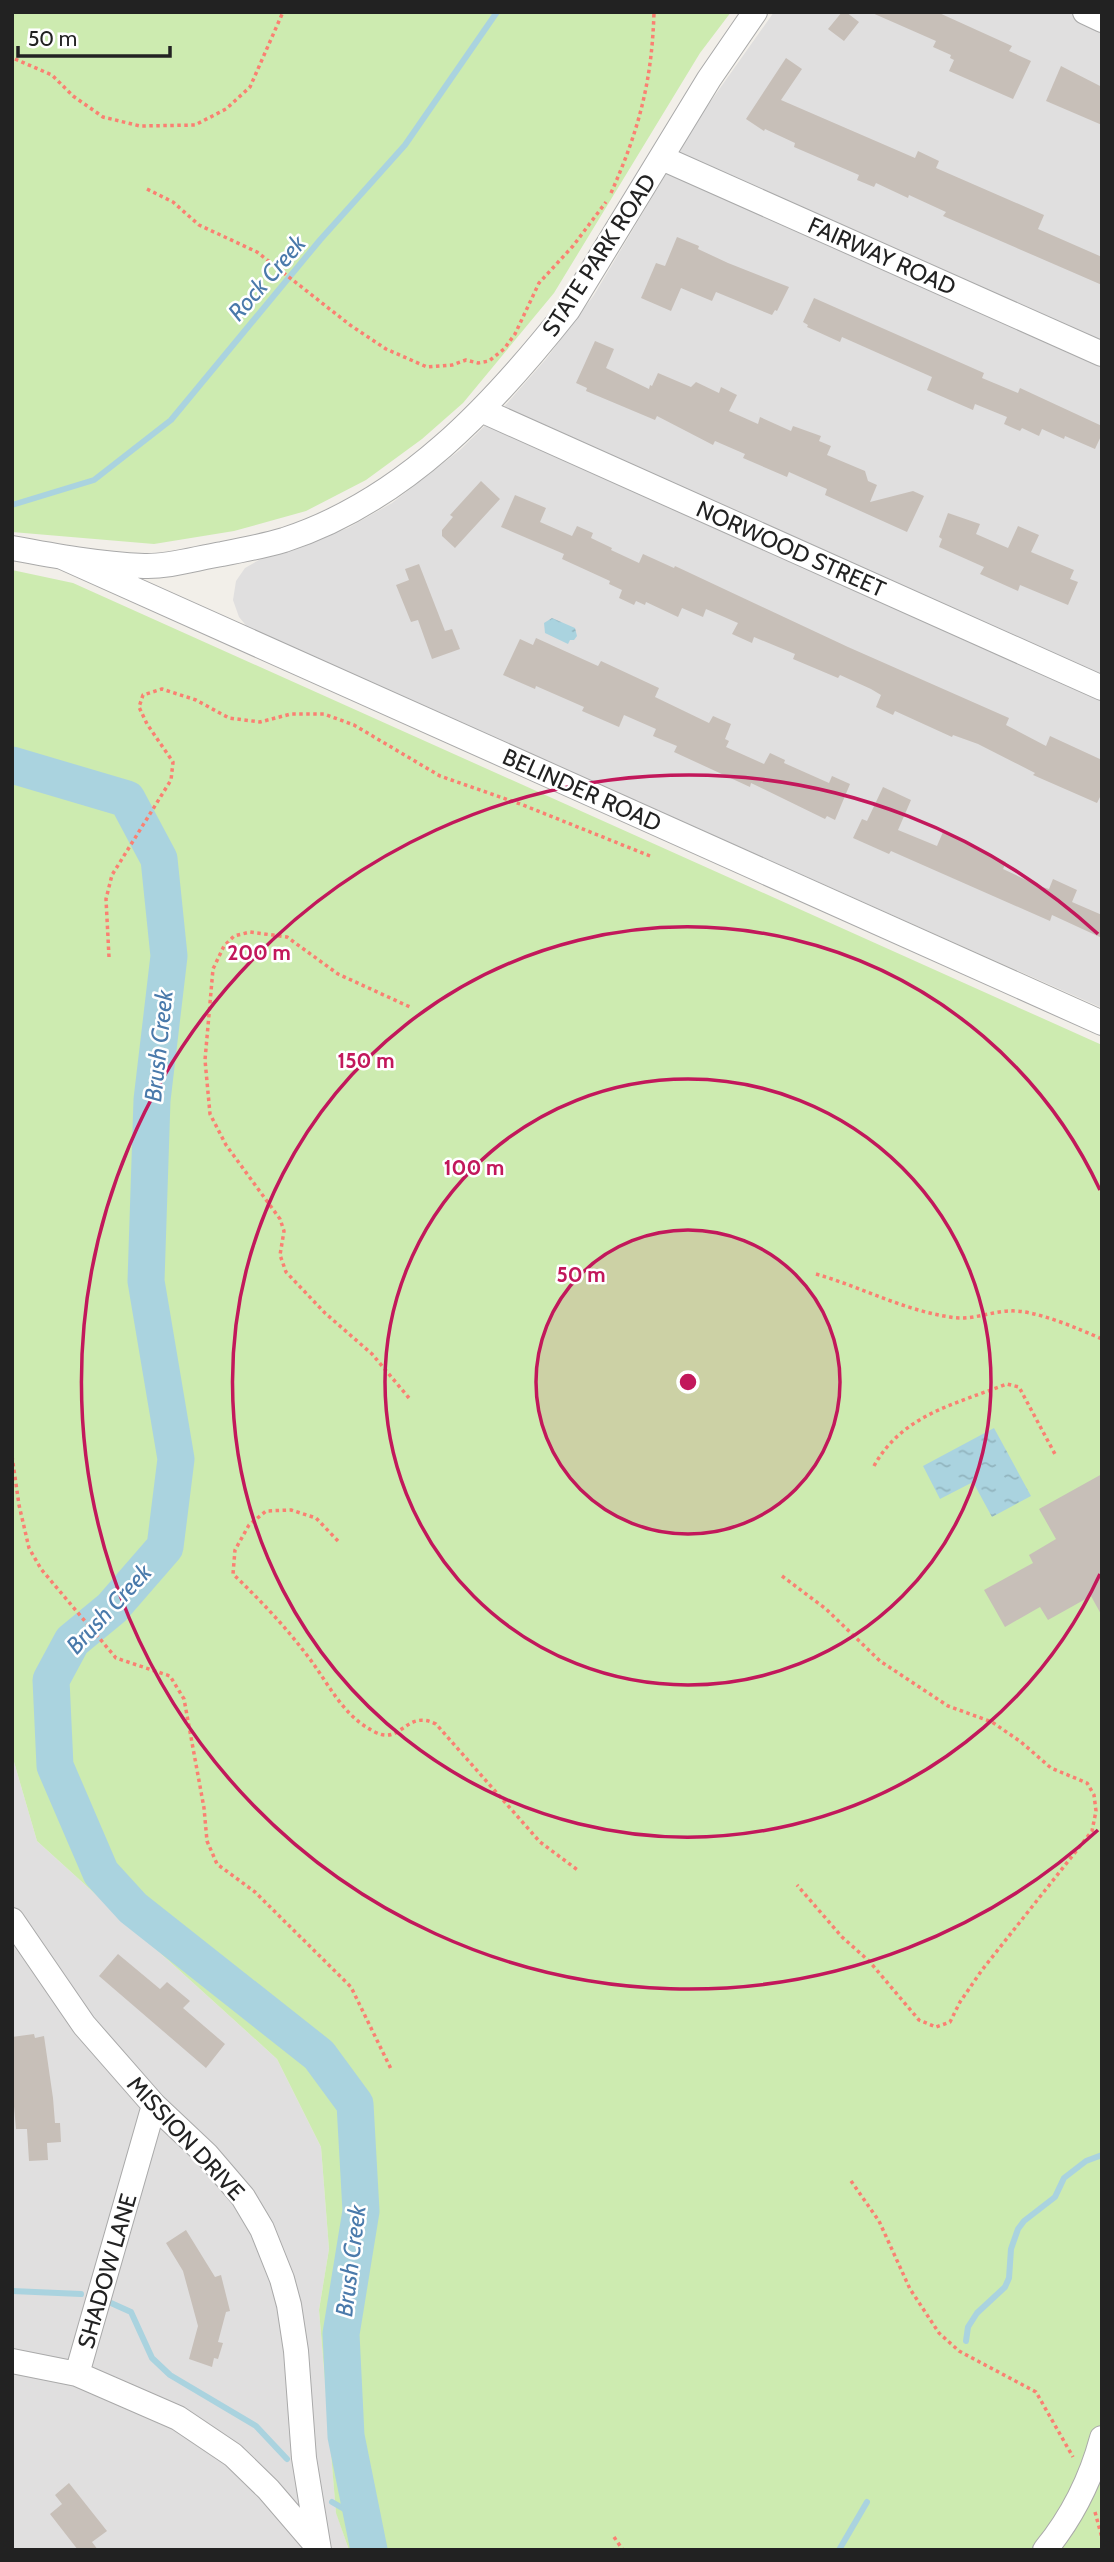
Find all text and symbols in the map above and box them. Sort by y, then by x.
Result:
scale bar [18,14,170,58]
text: 50 m [28,26,77,51]
street label: STATE PARK ROAD [536,168,662,342]
street label: FAIRWAY ROAD [804,211,960,301]
water label: Rock Creek [222,228,312,326]
street label: NORWOOD STREET [692,495,890,603]
street label: BELINDER ROAD [498,742,666,838]
text: 200 m [227,940,291,965]
water label: Brush Creek [138,988,179,1103]
text: 150 m [338,1048,394,1073]
text: 100 m [444,1155,504,1180]
text: 50 m [556,1262,606,1287]
centre of rings [676,1370,700,1394]
water label: Brush Creek [60,1557,158,1660]
street label: MISSION DRIVE [121,2070,251,2206]
street label: SHADOW LANE [72,2190,142,2352]
water label: Brush Creek [329,2203,372,2318]

